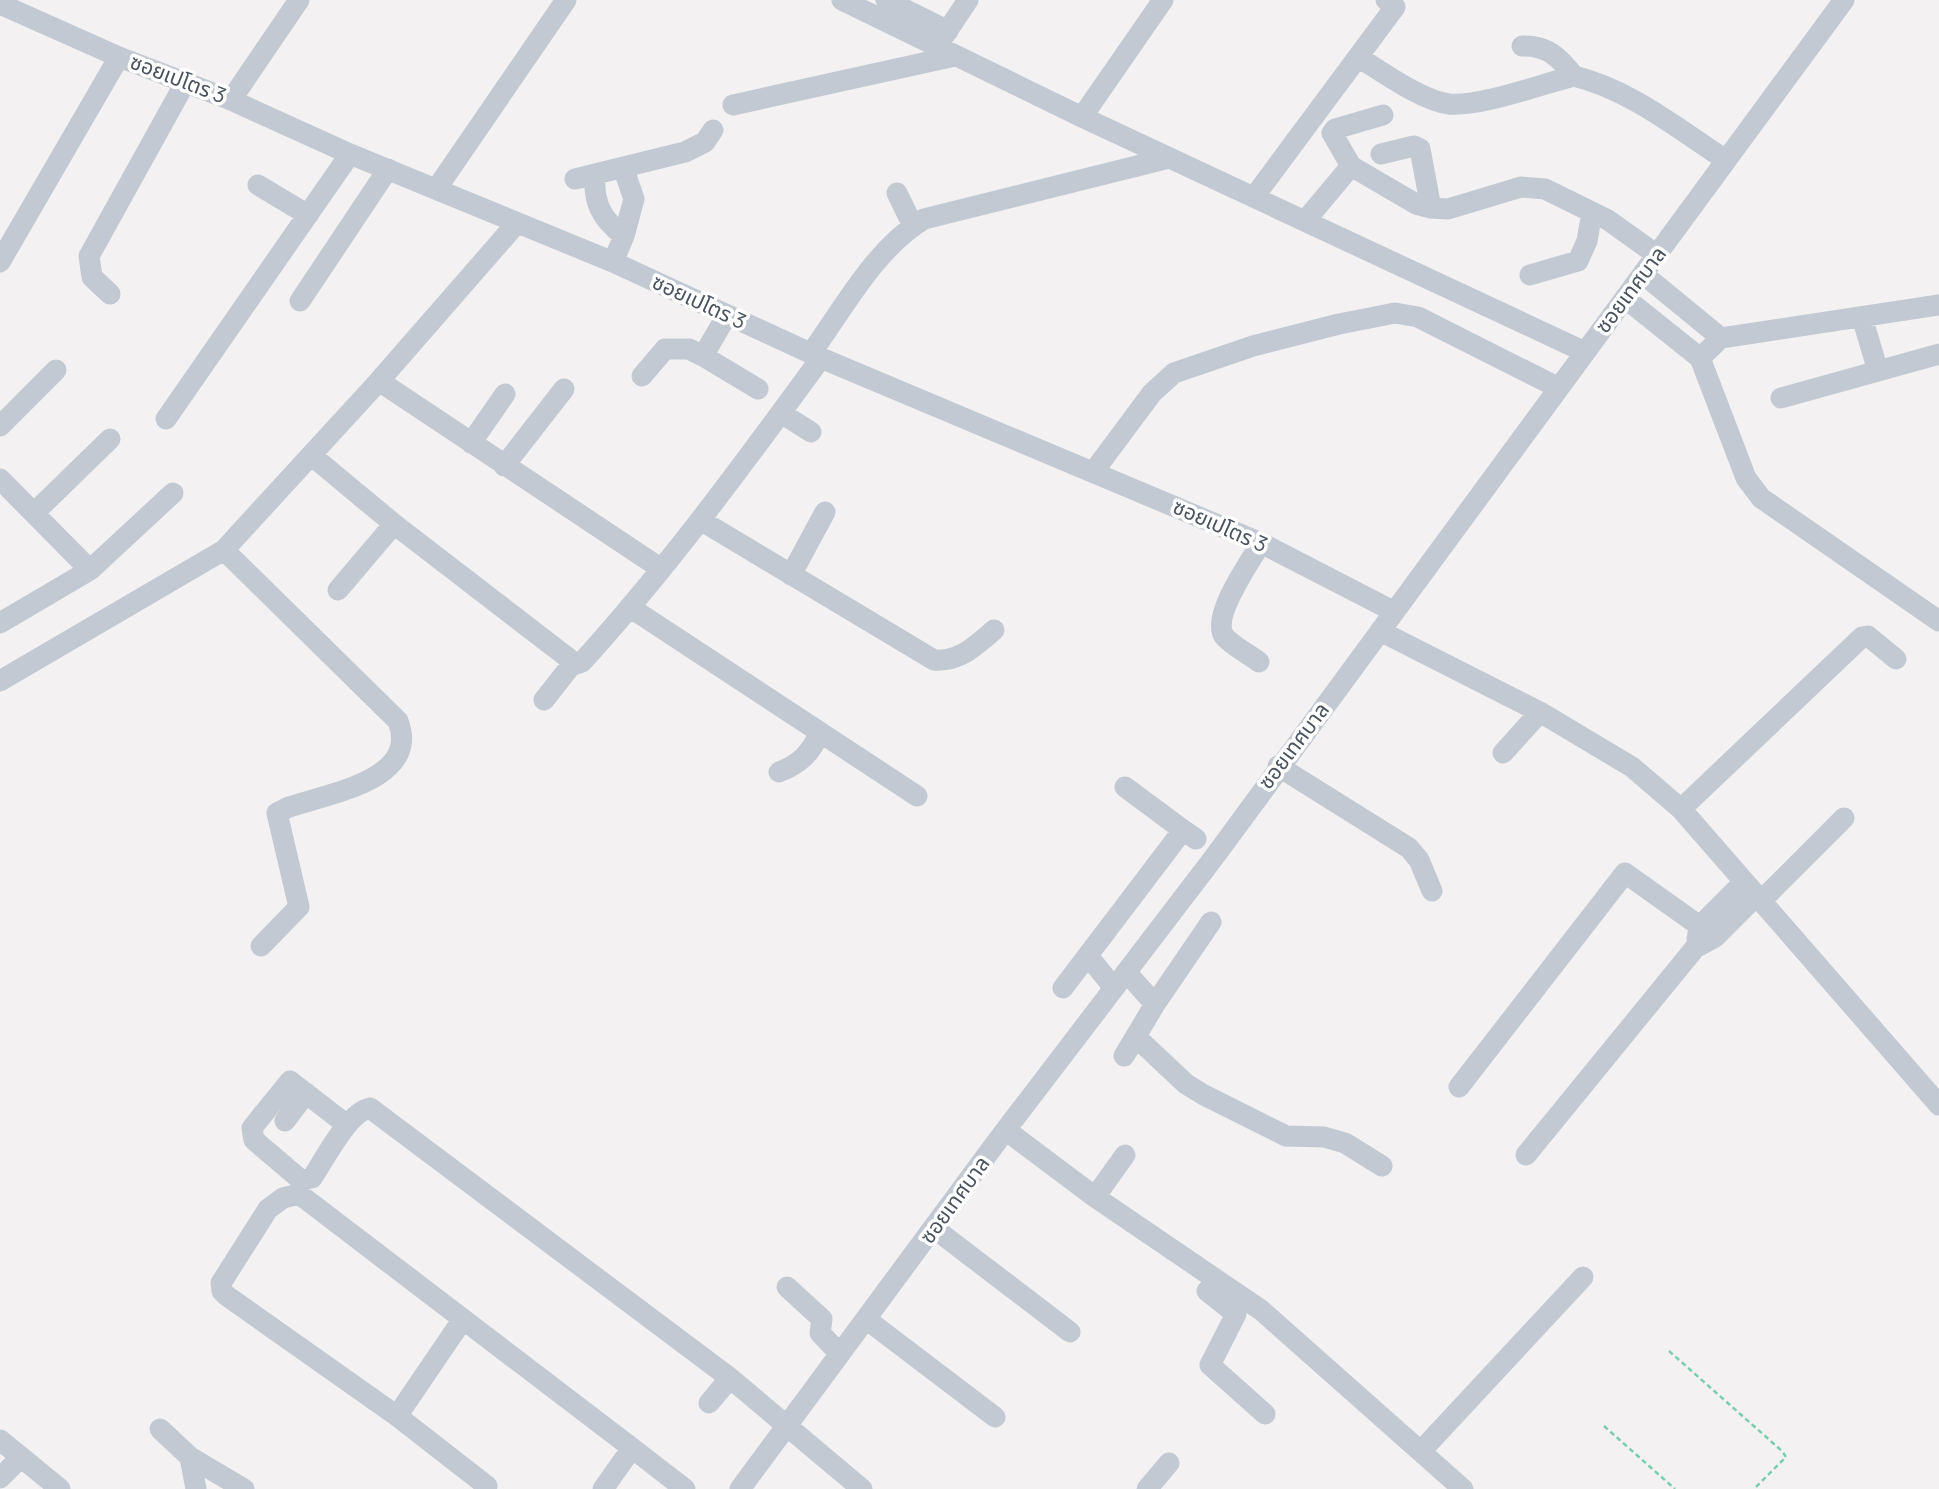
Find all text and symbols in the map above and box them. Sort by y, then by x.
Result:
street label: ซอยเปโตร 3 [126,47,230,109]
street label: ซอยเทศบาล [1588,240,1672,338]
street label: ซอยเปโตร 3 [648,267,751,335]
street label: ซอยเปโตร 3 [1169,492,1272,558]
street label: ซอยเทศบาล [1251,696,1335,794]
street label: ซอยเทศบาล [913,1150,995,1249]

